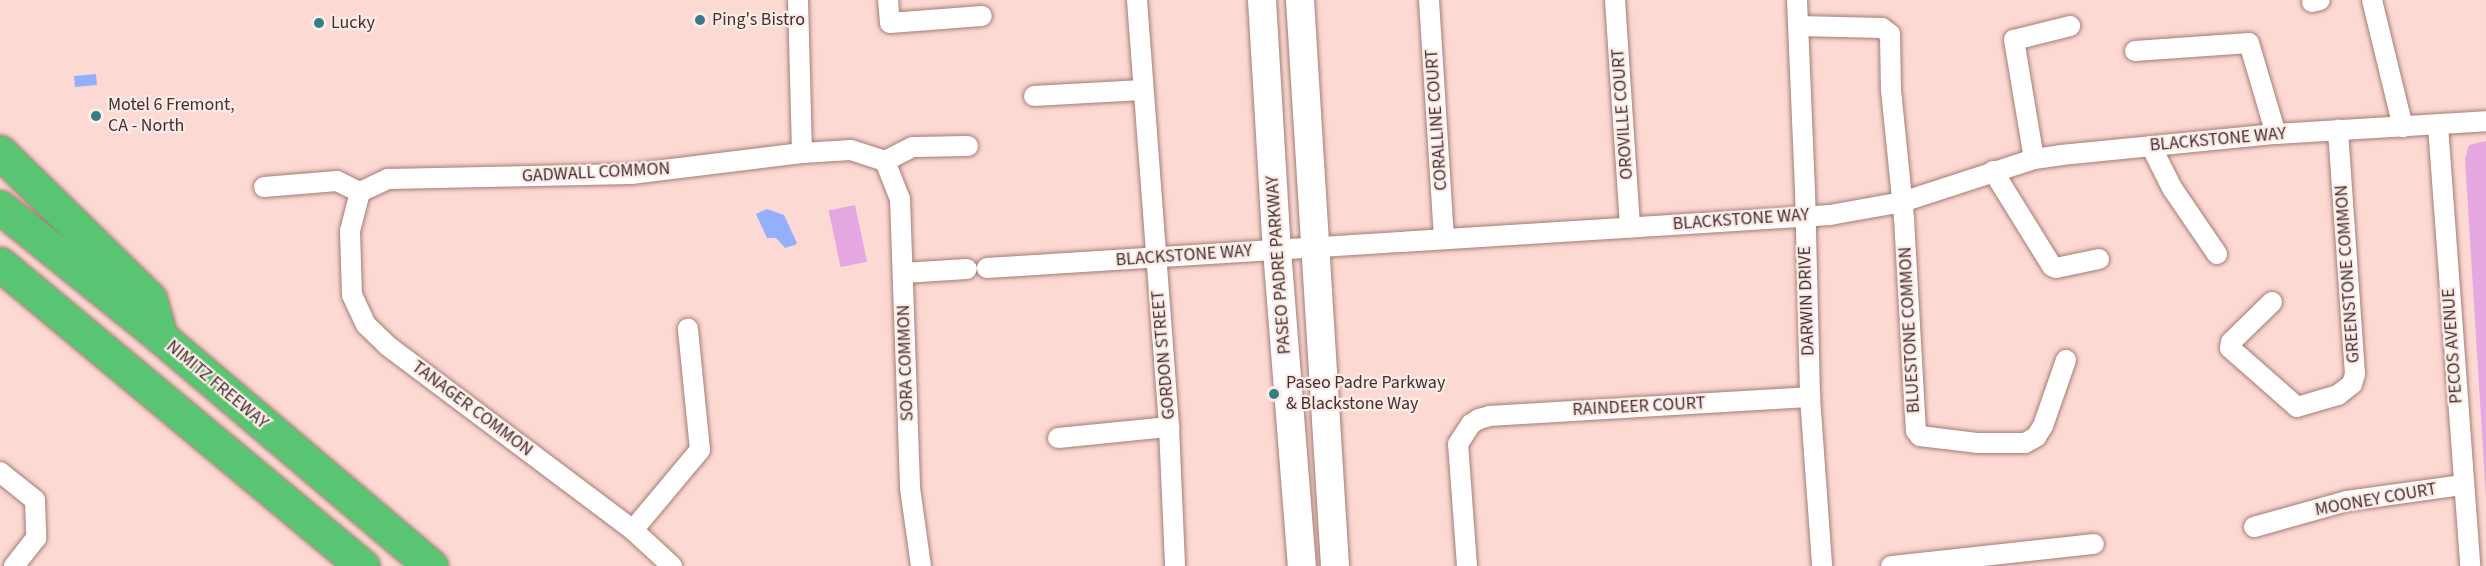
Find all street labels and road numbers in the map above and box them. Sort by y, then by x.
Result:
street label: OROVILLE COURT [1608,48,1638,180]
street label: CORALLINE COURT [1421,49,1453,191]
street label: BLACKSTONE WAY [2149,123,2287,157]
street label: GADWALL COMMON [521,158,671,188]
street label: PASEO PADRE PARKWAY [1262,175,1296,355]
street label: GREENSTONE COMMON [2331,184,2365,364]
street label: BLACKSTONE WAY [1672,204,1810,236]
street label: BLACKSTONE WAY [1115,240,1253,272]
street label: DARWIN DRIVE [1794,246,1820,356]
street label: BLUESTONE COMMON [1895,246,1925,414]
street label: PECOS AVENUE [2438,288,2468,404]
street label: GORDON STREET [1148,290,1180,420]
street label: SORA COMMON [893,304,919,422]
street label: NIMITZ FREEWAY [162,336,272,434]
street label: TANAGER COMMON [407,356,537,462]
street label: RAINDEER COURT [1572,393,1706,421]
street label: MOONEY COURT [2313,479,2439,521]

